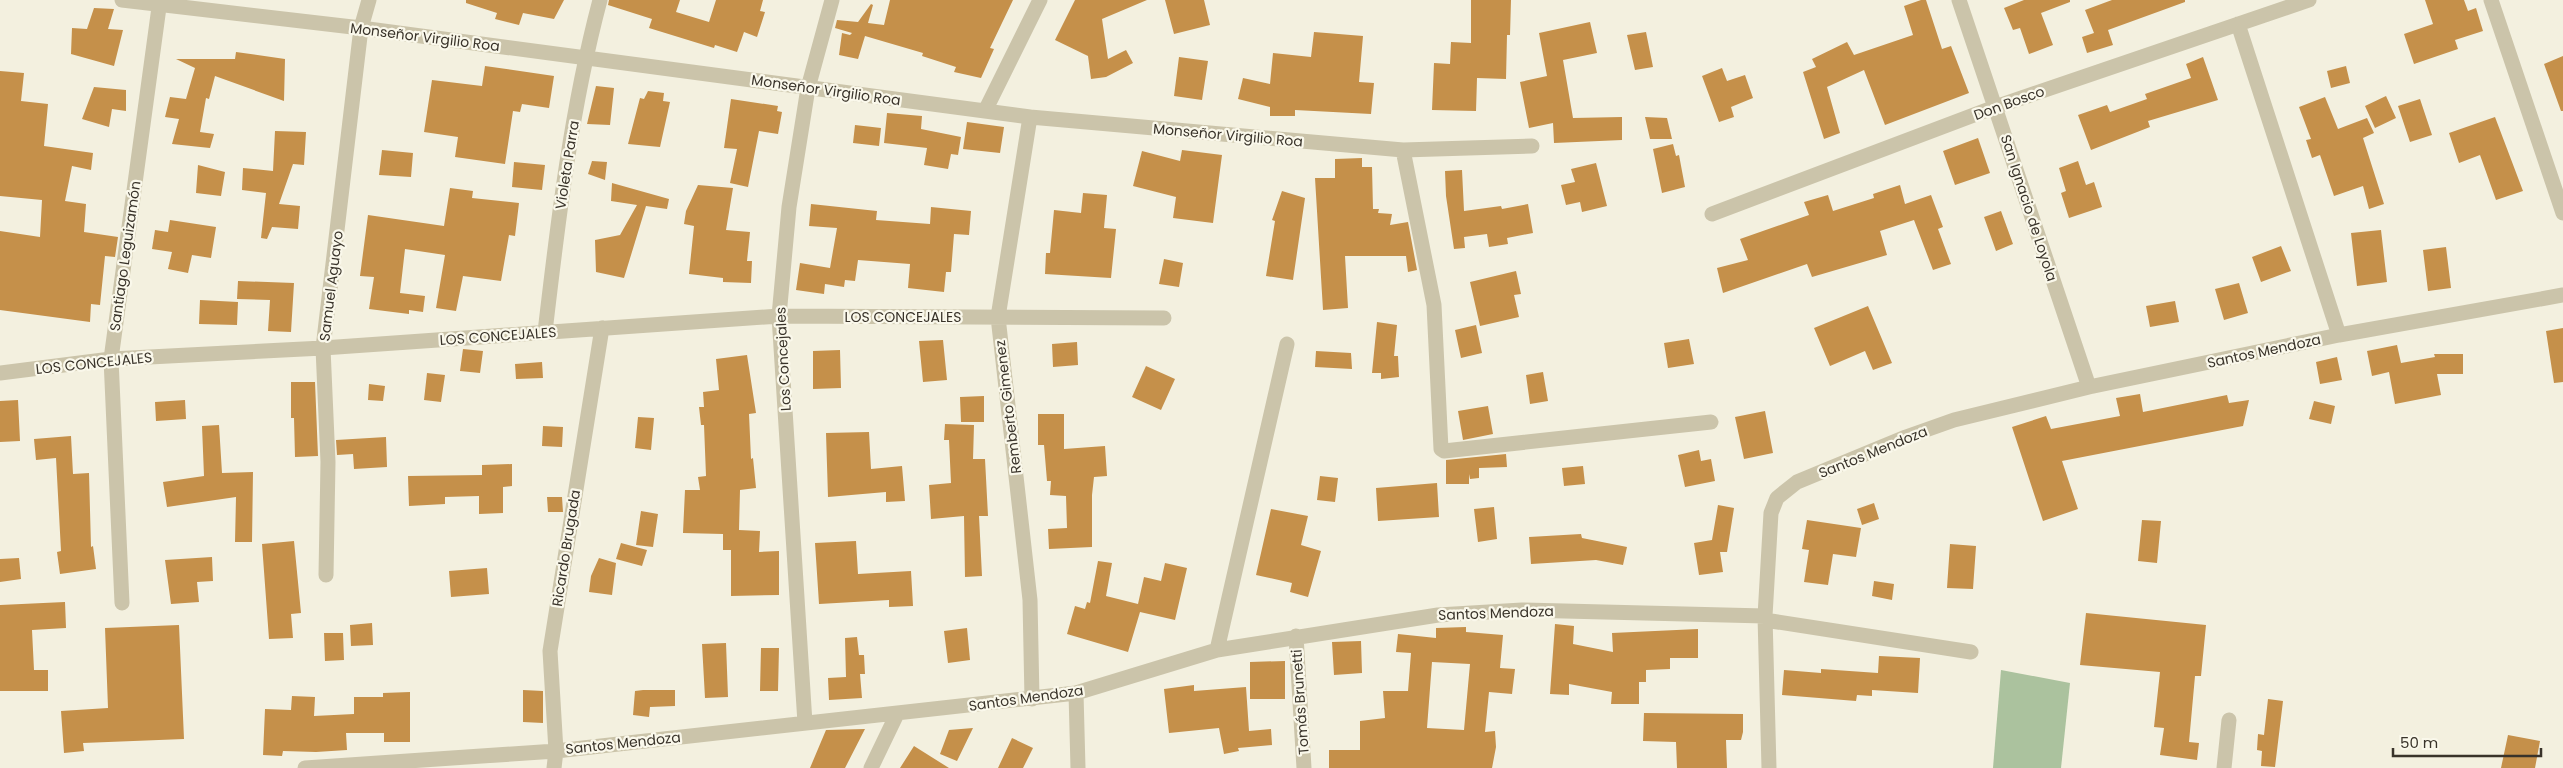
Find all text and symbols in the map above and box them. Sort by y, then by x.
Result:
street label: Monseñor Virgilio Roa [349,18,501,56]
street label: Monseñor Virgilio Roa [750,70,902,110]
street label: Don Bosco [1971,81,2047,125]
street label: Monseñor Virgilio Roa [1152,118,1304,152]
street label: Violeta Parra [550,119,584,211]
street label: San Ignacio de Loyola [1996,132,2062,284]
street label: Santiago Leguizamón [105,180,145,332]
street label: Samuel Aguayo [314,230,348,342]
street label: Los Concejales [770,306,796,412]
street label: LOS CONCEJALES [845,307,961,327]
street label: LOS CONCEJALES [439,322,557,350]
street label: Santos Mendoza [2205,329,2323,373]
street label: Remberto Gimenez [990,339,1026,475]
street label: LOS CONCEJALES [35,347,153,379]
street label: Santos Mendoza [1816,421,1930,483]
street label: Ricardo Brugada [547,488,585,608]
street label: Santos Mendoza [1438,601,1554,625]
street label: Tomás Brunetti [1286,649,1314,755]
street label: Santos Mendoza [967,680,1085,716]
scale bar [2393,726,2540,758]
street label: Santos Mendoza [564,727,682,759]
text: 50 m [2400,732,2438,753]

